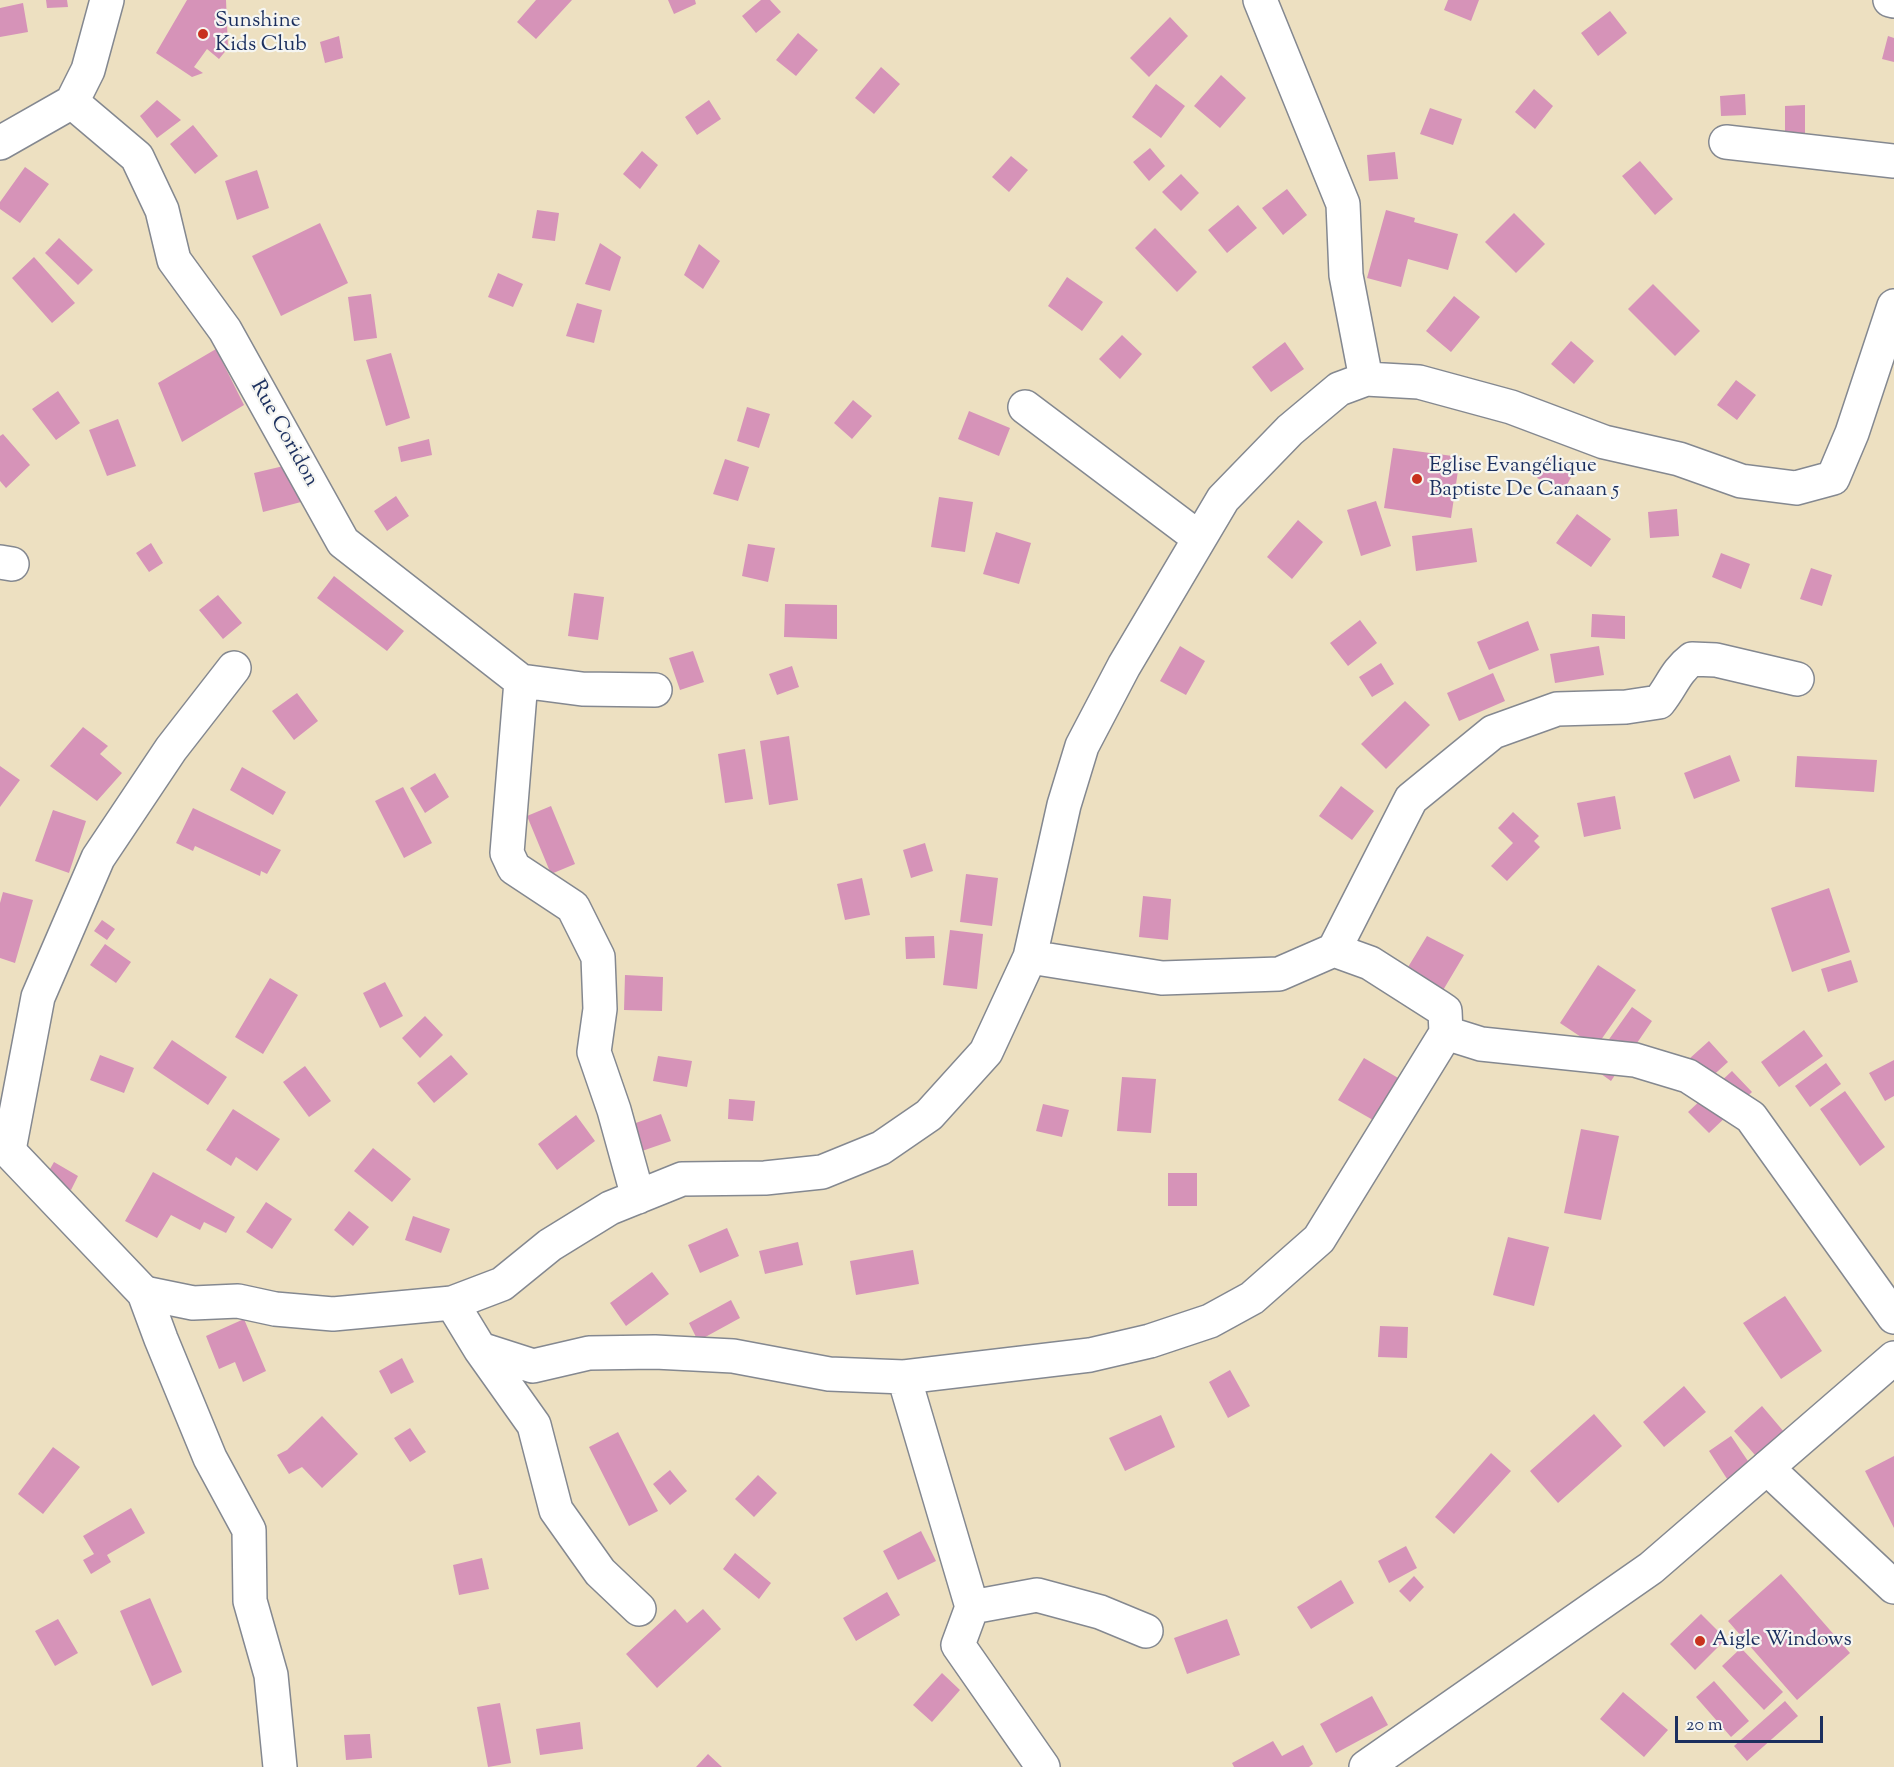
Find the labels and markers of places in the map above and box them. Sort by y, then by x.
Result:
place label: Sunshine Kids Club [215,9,307,59]
marker: Sunshine Kids Club [196,27,210,41]
place label: Eglise Evangélique Baptiste De Canaan 5 [1429,454,1619,504]
marker: Eglise Evangélique Baptiste De Canaan 5 [1410,472,1424,486]
place label: Aigle Windows [1712,1628,1852,1654]
marker: Aigle Windows [1693,1634,1707,1648]

